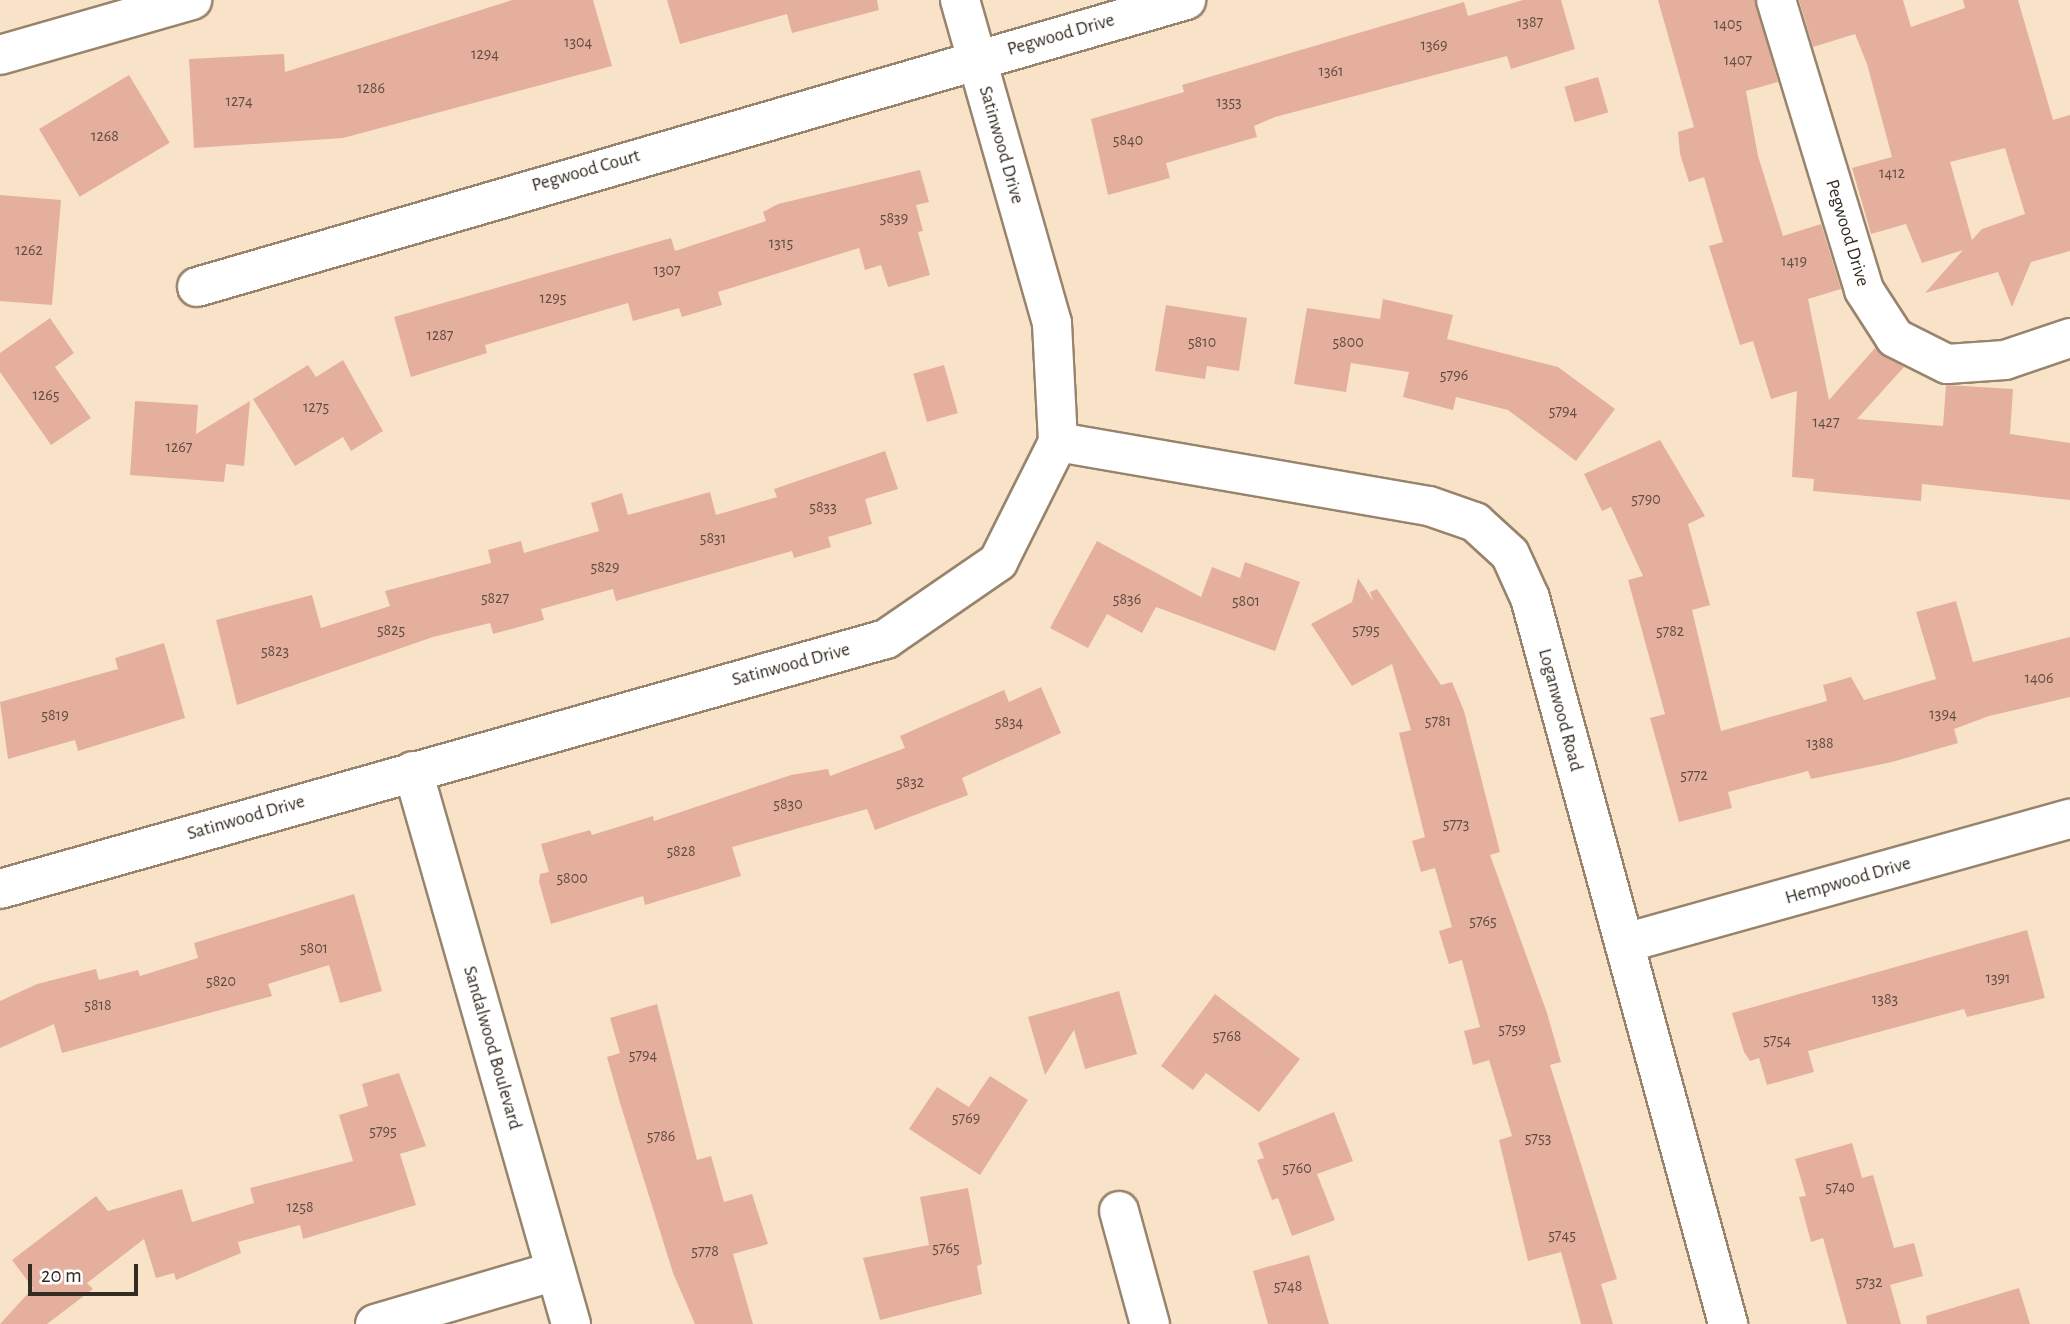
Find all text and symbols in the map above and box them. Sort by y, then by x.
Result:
street label: Pegwood Drive [1005,9,1117,61]
house number: 1387 [1517,12,1543,32]
house number: 1405 [1714,14,1742,34]
house number: 1304 [564,32,592,52]
house number: 1369 [1420,35,1448,55]
house number: 1294 [471,44,499,64]
house number: 1407 [1724,50,1752,70]
house number: 1361 [1318,61,1344,81]
house number: 1286 [357,78,385,98]
street label: Satinwood Drive [973,84,1029,206]
house number: 1274 [225,91,253,111]
house number: 1353 [1216,92,1242,112]
house number: 1268 [91,126,119,146]
house number: 5840 [1113,130,1143,150]
street label: Pegwood Court [529,145,643,197]
house number: 1412 [1879,163,1905,183]
street label: Pegwood Drive [1820,177,1874,289]
house number: 5839 [880,208,908,228]
house number: 1315 [769,233,793,253]
house number: 1262 [15,240,43,260]
house number: 1419 [1781,251,1807,271]
house number: 1307 [653,260,681,280]
house number: 1295 [540,288,566,308]
house number: 1287 [426,325,454,345]
house number: 5810 [1188,332,1216,352]
house number: 5800 [1332,332,1364,352]
house number: 5796 [1440,365,1468,385]
house number: 1265 [33,385,59,405]
house number: 1275 [303,397,329,417]
house number: 5794 [1549,401,1577,421]
house number: 1427 [1812,412,1840,432]
house number: 1267 [166,437,192,457]
house number: 5790 [1631,489,1661,509]
house number: 5833 [809,497,837,517]
house number: 5831 [700,528,726,548]
house number: 5829 [590,557,620,577]
house number: 5827 [481,588,509,608]
house number: 5836 [1113,589,1141,609]
house number: 5801 [1232,591,1260,611]
house number: 5825 [377,620,405,640]
house number: 5795 [1352,620,1380,640]
house number: 5782 [1656,621,1684,641]
street label: Satinwood Drive [730,638,852,692]
house number: 5823 [261,641,289,661]
street label: Loganwood Road [1533,646,1587,774]
house number: 1406 [2024,668,2054,688]
house number: 1394 [1929,704,1957,724]
house number: 5819 [41,705,69,725]
house number: 5781 [1425,711,1451,731]
house number: 5834 [995,712,1023,732]
house number: 1388 [1806,733,1834,753]
house number: 5772 [1680,765,1708,785]
house number: 5832 [896,772,924,792]
street label: Satinwood Drive [185,790,307,846]
house number: 5830 [773,794,803,814]
house number: 5773 [1443,814,1469,834]
house number: 5828 [666,841,696,861]
street label: Hempwood Drive [1783,852,1913,910]
house number: 5800 [556,868,588,888]
house number: 5765 [1469,911,1497,931]
house number: 5801 [300,938,328,958]
street label: Sandalwood Boulevard [458,964,526,1132]
house number: 1391 [1985,968,2011,988]
house number: 5820 [206,971,236,991]
house number: 1383 [1872,989,1898,1009]
house number: 5818 [84,995,112,1015]
house number: 5759 [1498,1019,1526,1039]
house number: 5768 [1213,1026,1241,1046]
house number: 5754 [1763,1030,1791,1050]
house number: 5794 [629,1045,657,1065]
house number: 5769 [952,1108,980,1128]
house number: 5795 [369,1121,397,1141]
house number: 5786 [647,1126,675,1146]
house number: 5753 [1525,1128,1551,1148]
house number: 5760 [1282,1158,1312,1178]
house number: 5740 [1825,1177,1855,1197]
house number: 1258 [286,1197,314,1217]
house number: 5745 [1548,1225,1576,1245]
house number: 5765 [932,1238,960,1258]
house number: 5778 [691,1241,719,1261]
scale bar [32,1250,142,1294]
text: 20 m [41,1265,82,1286]
house number: 5732 [1855,1272,1883,1292]
house number: 5748 [1274,1276,1302,1296]

